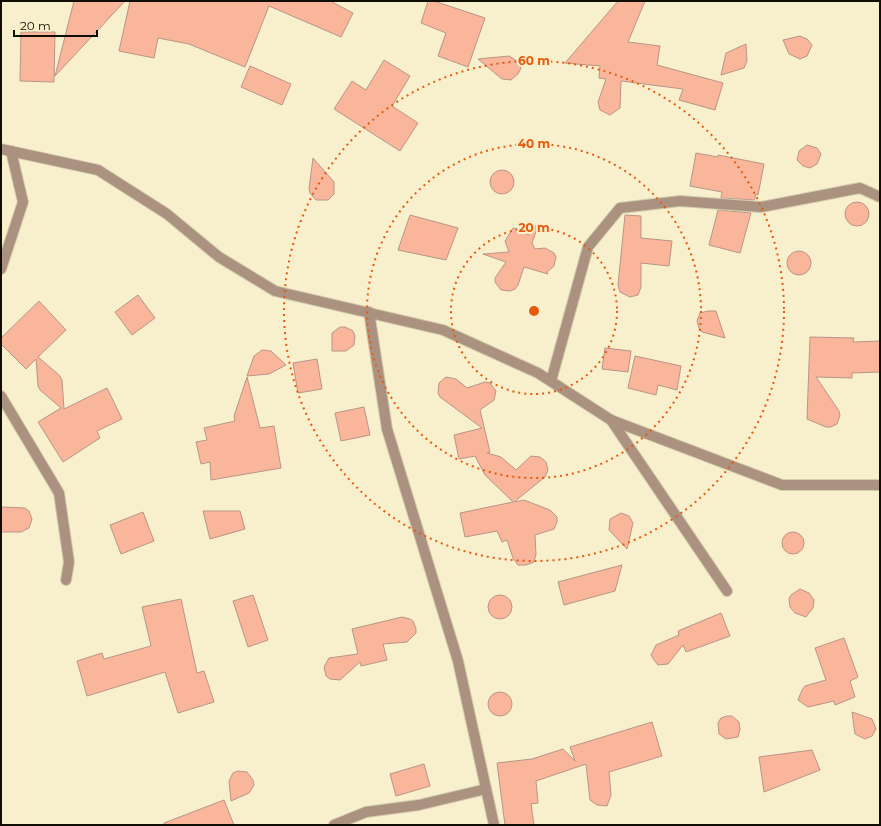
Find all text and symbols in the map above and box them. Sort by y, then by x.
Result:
scale bar [14,12,97,38]
text: 20 m [20,18,51,33]
text: 60 m [518,53,550,68]
text: 40 m [518,136,550,151]
text: 20 m [518,220,550,235]
centre of rings [527,304,541,318]

